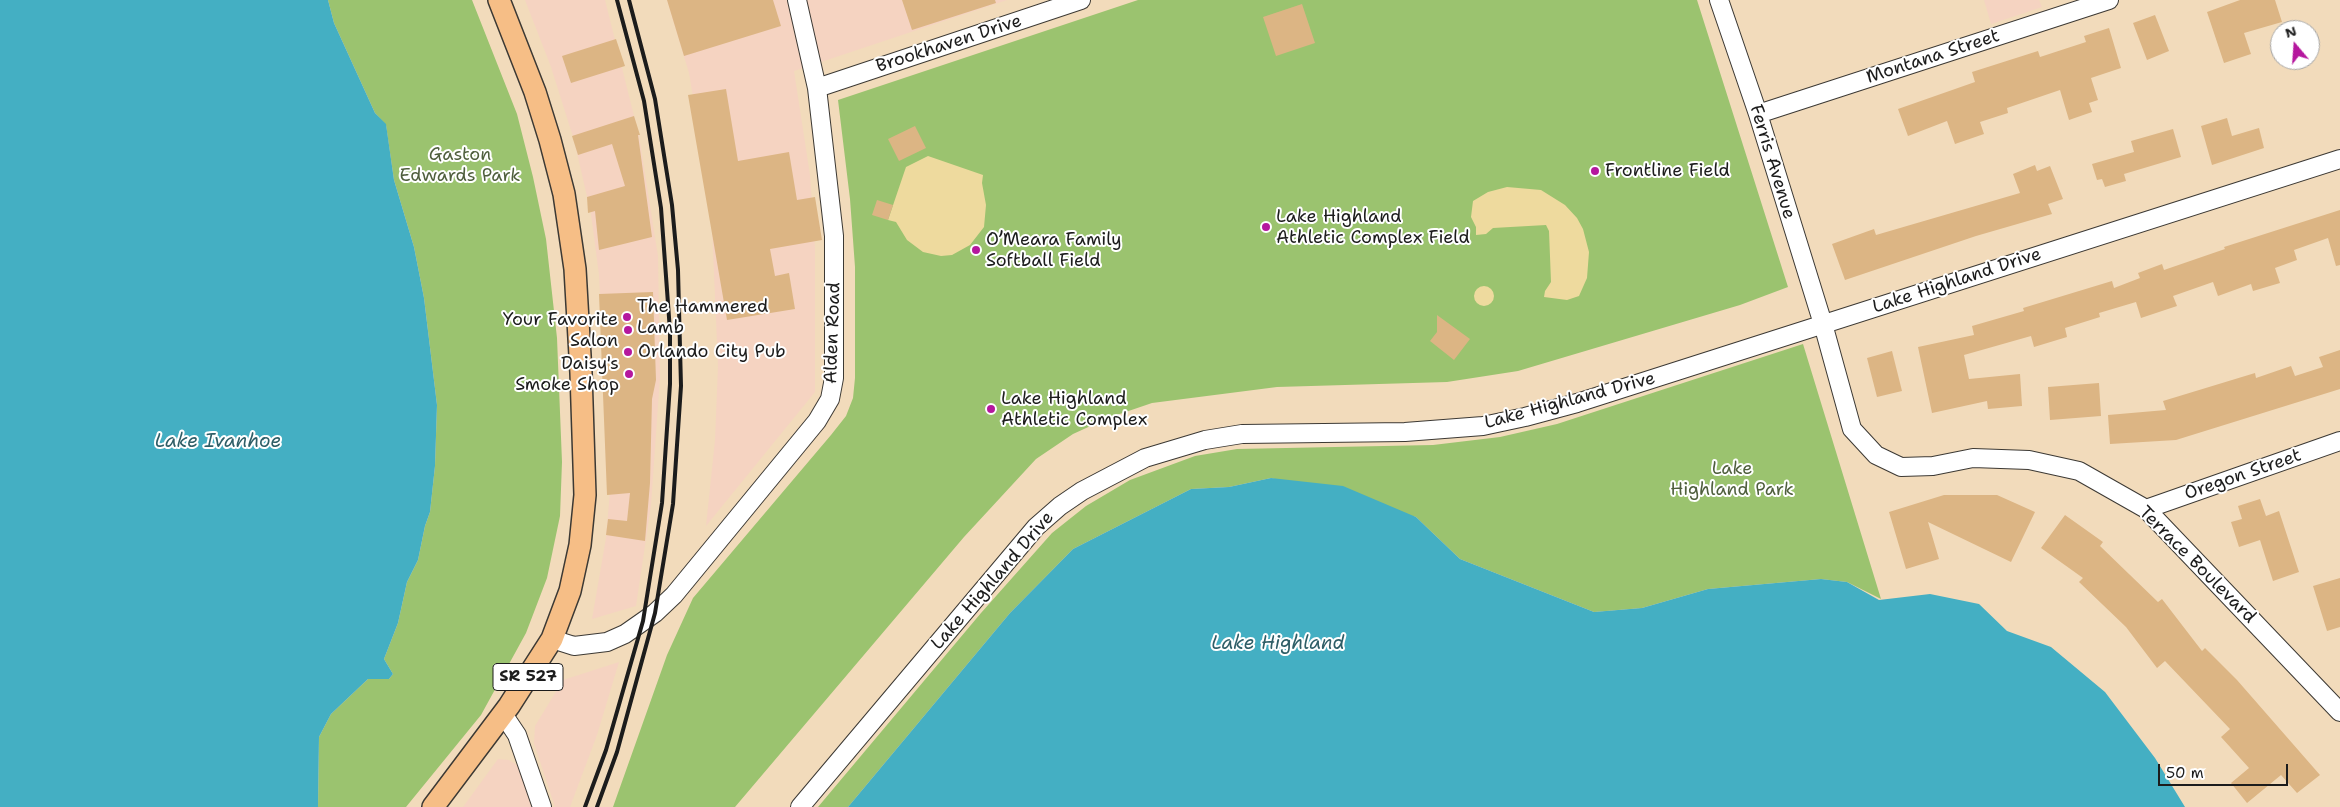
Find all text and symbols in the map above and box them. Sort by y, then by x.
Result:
street label: Brookhaven Drive [873,10,1025,78]
north arrow [2270,20,2320,70]
text: N [2283,21,2299,42]
street label: Montana Street [1864,25,2002,89]
street label: Ferris Avenue [1744,102,1800,222]
park label: Gaston Edwards Park [400,144,520,186]
place label: Frontline Field [1605,160,1730,182]
marker: Frontline Field [1589,165,1601,177]
place label: Lake Highland Athletic Complex Field [1276,206,1470,248]
marker: Lake Highland Athletic Complex Field [1260,221,1272,233]
place label: O’Meara Family Softball Field [986,229,1122,272]
marker: O’Meara Family Softball Field [970,244,982,256]
street label: Lake Highland Drive [1870,244,2044,318]
street label: Alden Road [820,282,846,384]
place label: The Hammered Lamb [637,296,769,338]
place label: Your Favorite Salon [503,309,618,352]
marker: The Hammered Lamb [621,311,633,323]
marker: Your Favorite Salon [622,324,634,336]
place label: Orlando City Pub [638,341,786,363]
marker: Orlando City Pub [622,346,634,358]
place label: Daisy's Smoke Shop [515,353,619,396]
marker: Daisy's Smoke Shop [623,368,635,380]
street label: Lake Highland Drive [1482,368,1658,434]
place label: Lake Highland Athletic Complex [1001,388,1147,430]
marker: Lake Highland Athletic Complex [985,403,997,415]
water label: Lake Ivanhoe [155,431,281,453]
street label: Oregon Street [2182,445,2304,505]
park label: Lake Highland Park [1670,458,1794,500]
street label: Terrace Boulevard [2134,502,2260,628]
street label: Lake Highland Drive [927,508,1059,654]
water label: Lake Highland [1211,633,1345,655]
road number: SR 527 [493,664,563,690]
scale bar [2160,754,2290,786]
text: 50 m [2166,763,2204,783]

